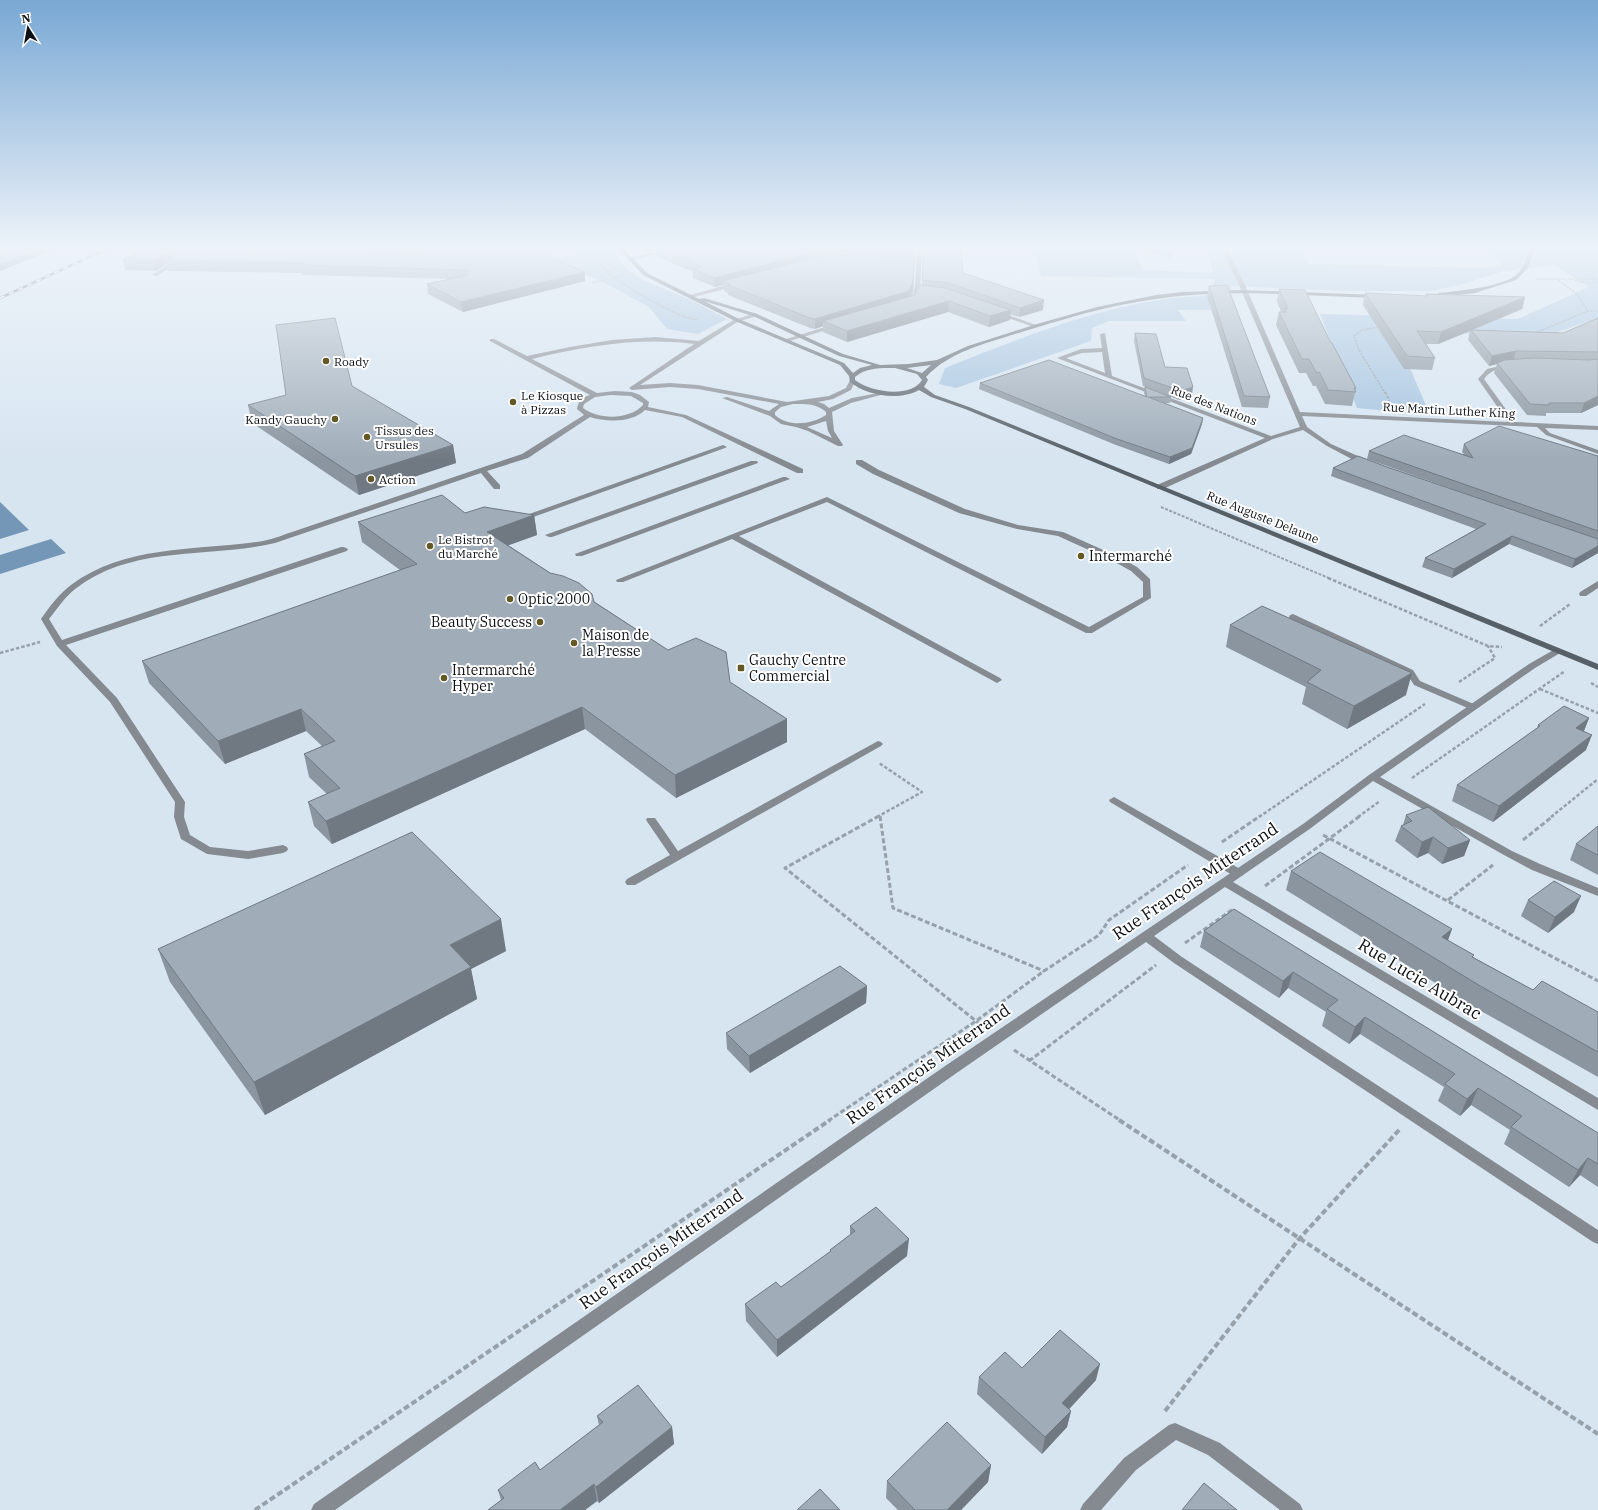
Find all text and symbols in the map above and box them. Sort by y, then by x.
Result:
north arrow [8,8,48,48]
text: N [20,10,32,26]
place label: Roady [334,354,370,369]
marker: Roady [321,356,331,366]
street label: Rue des Nations [1169,382,1259,428]
place label: Le Kiosque à Pizzas [521,388,583,417]
marker: Le Kiosque à Pizzas [508,397,518,407]
street label: Rue Martin Luther King [1382,399,1516,421]
place label: Kandy Gauchy [245,412,328,427]
marker: Kandy Gauchy [330,414,340,424]
place label: Tissus des Ursules [375,423,434,452]
marker: Tissus des Ursules [362,432,372,442]
place label: Action [379,472,416,487]
marker: Action [366,474,376,484]
street label: Rue Auguste Delaune [1205,488,1321,546]
place label: Le Bistrot du Marché [438,532,498,561]
marker: Le Bistrot du Marché [425,541,435,551]
place label: Intermarché [1089,547,1172,565]
marker: Intermarché [1076,551,1086,561]
place label: Optic 2000 [518,590,590,608]
marker: Optic 2000 [505,594,515,604]
place label: Beauty Success [431,613,532,631]
marker: Beauty Success [535,617,545,627]
place label: Maison de la Presse [582,626,649,660]
marker: Maison de la Presse [569,638,579,648]
place label: Gauchy Centre Commercial [749,651,846,685]
place label: Intermarché Hyper [452,661,535,695]
marker: Gauchy Centre Commercial [736,663,746,673]
marker: Intermarché Hyper [439,673,449,683]
street label: Rue François Mitterrand [1108,817,1282,945]
street label: Rue Lucie Aubrac [1354,933,1486,1025]
street label: Rue François Mitterrand [842,999,1014,1129]
street label: Rue François Mitterrand [575,1184,747,1314]

